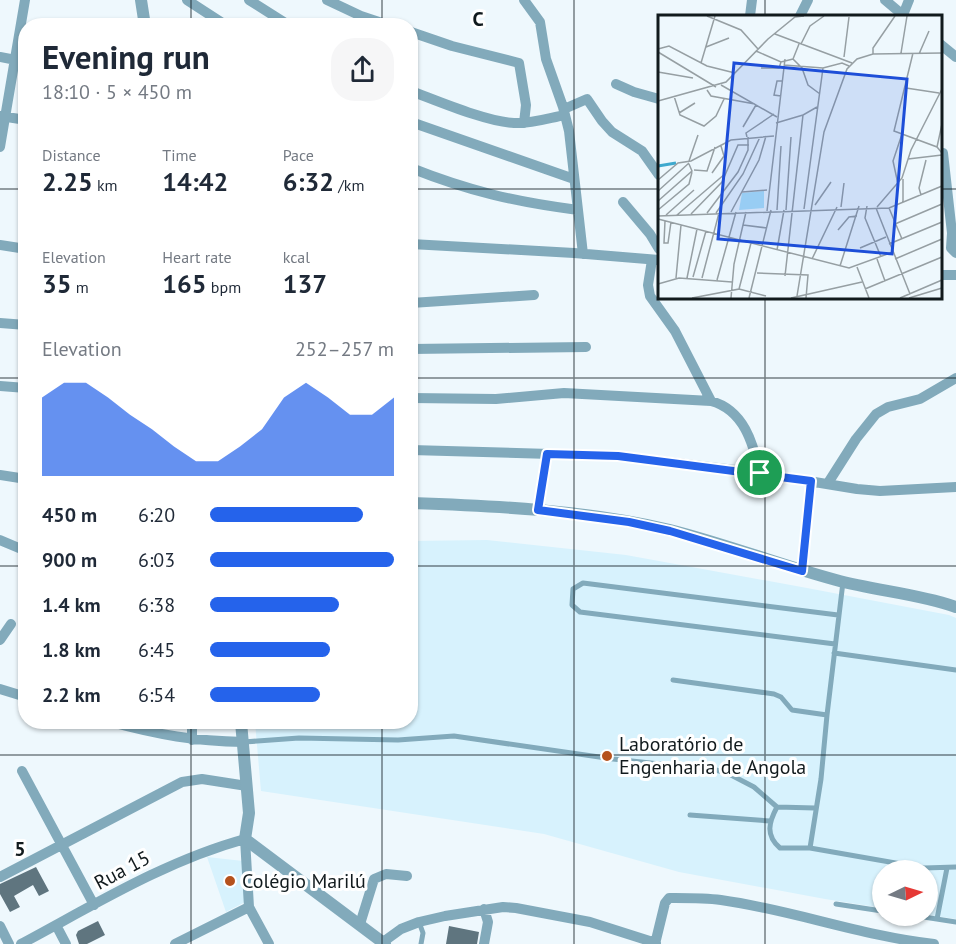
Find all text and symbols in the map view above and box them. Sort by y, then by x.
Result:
text: C [472,6,484,32]
inset map [658,15,941,298]
text: Evening run [42,35,210,78]
button: share [331,38,394,101]
text: 18:10 · 5 × 450 m [42,79,192,105]
text: Distance [42,145,101,165]
text: Time [162,145,197,165]
text: Pace [283,145,314,165]
text: 2.25 [42,165,93,198]
text: 14:42 [162,165,228,198]
text: 6:32 [283,165,334,198]
text: km [93,175,118,195]
text: /km [334,175,364,195]
text: Elevation [42,247,106,267]
text: Heart rate [162,247,232,267]
text: kcal [283,247,310,267]
text: 35 [42,267,71,300]
text: 165 [162,267,207,300]
text: 137 [283,267,327,300]
text: m [71,277,89,297]
text: bpm [207,277,241,297]
text: Elevation [42,336,122,362]
text: 252–257 m [295,336,394,362]
pin [734,447,785,498]
icon: arrive [743,456,776,489]
text: 450 m [42,502,97,528]
text: 6:20 [138,502,175,528]
text: 900 m [42,547,97,573]
text: 6:03 [138,547,175,573]
text: 1.4 km [42,592,101,618]
text: 6:38 [138,592,175,618]
text: 1.8 km [42,637,101,663]
text: 6:45 [138,637,175,663]
text: 2.2 km [42,682,101,708]
text: 6:54 [138,682,175,708]
place label: Laboratório de Engenharia de Angola [619,731,806,780]
marker: Laboratório de Engenharia de Angola [600,749,614,763]
text: 5 [14,836,26,862]
street label: Rua 15 [90,845,154,895]
north arrow [872,860,938,926]
map controls [872,860,938,926]
place label: Colégio Marilú [242,868,366,894]
marker: Colégio Marilú [223,874,237,888]

